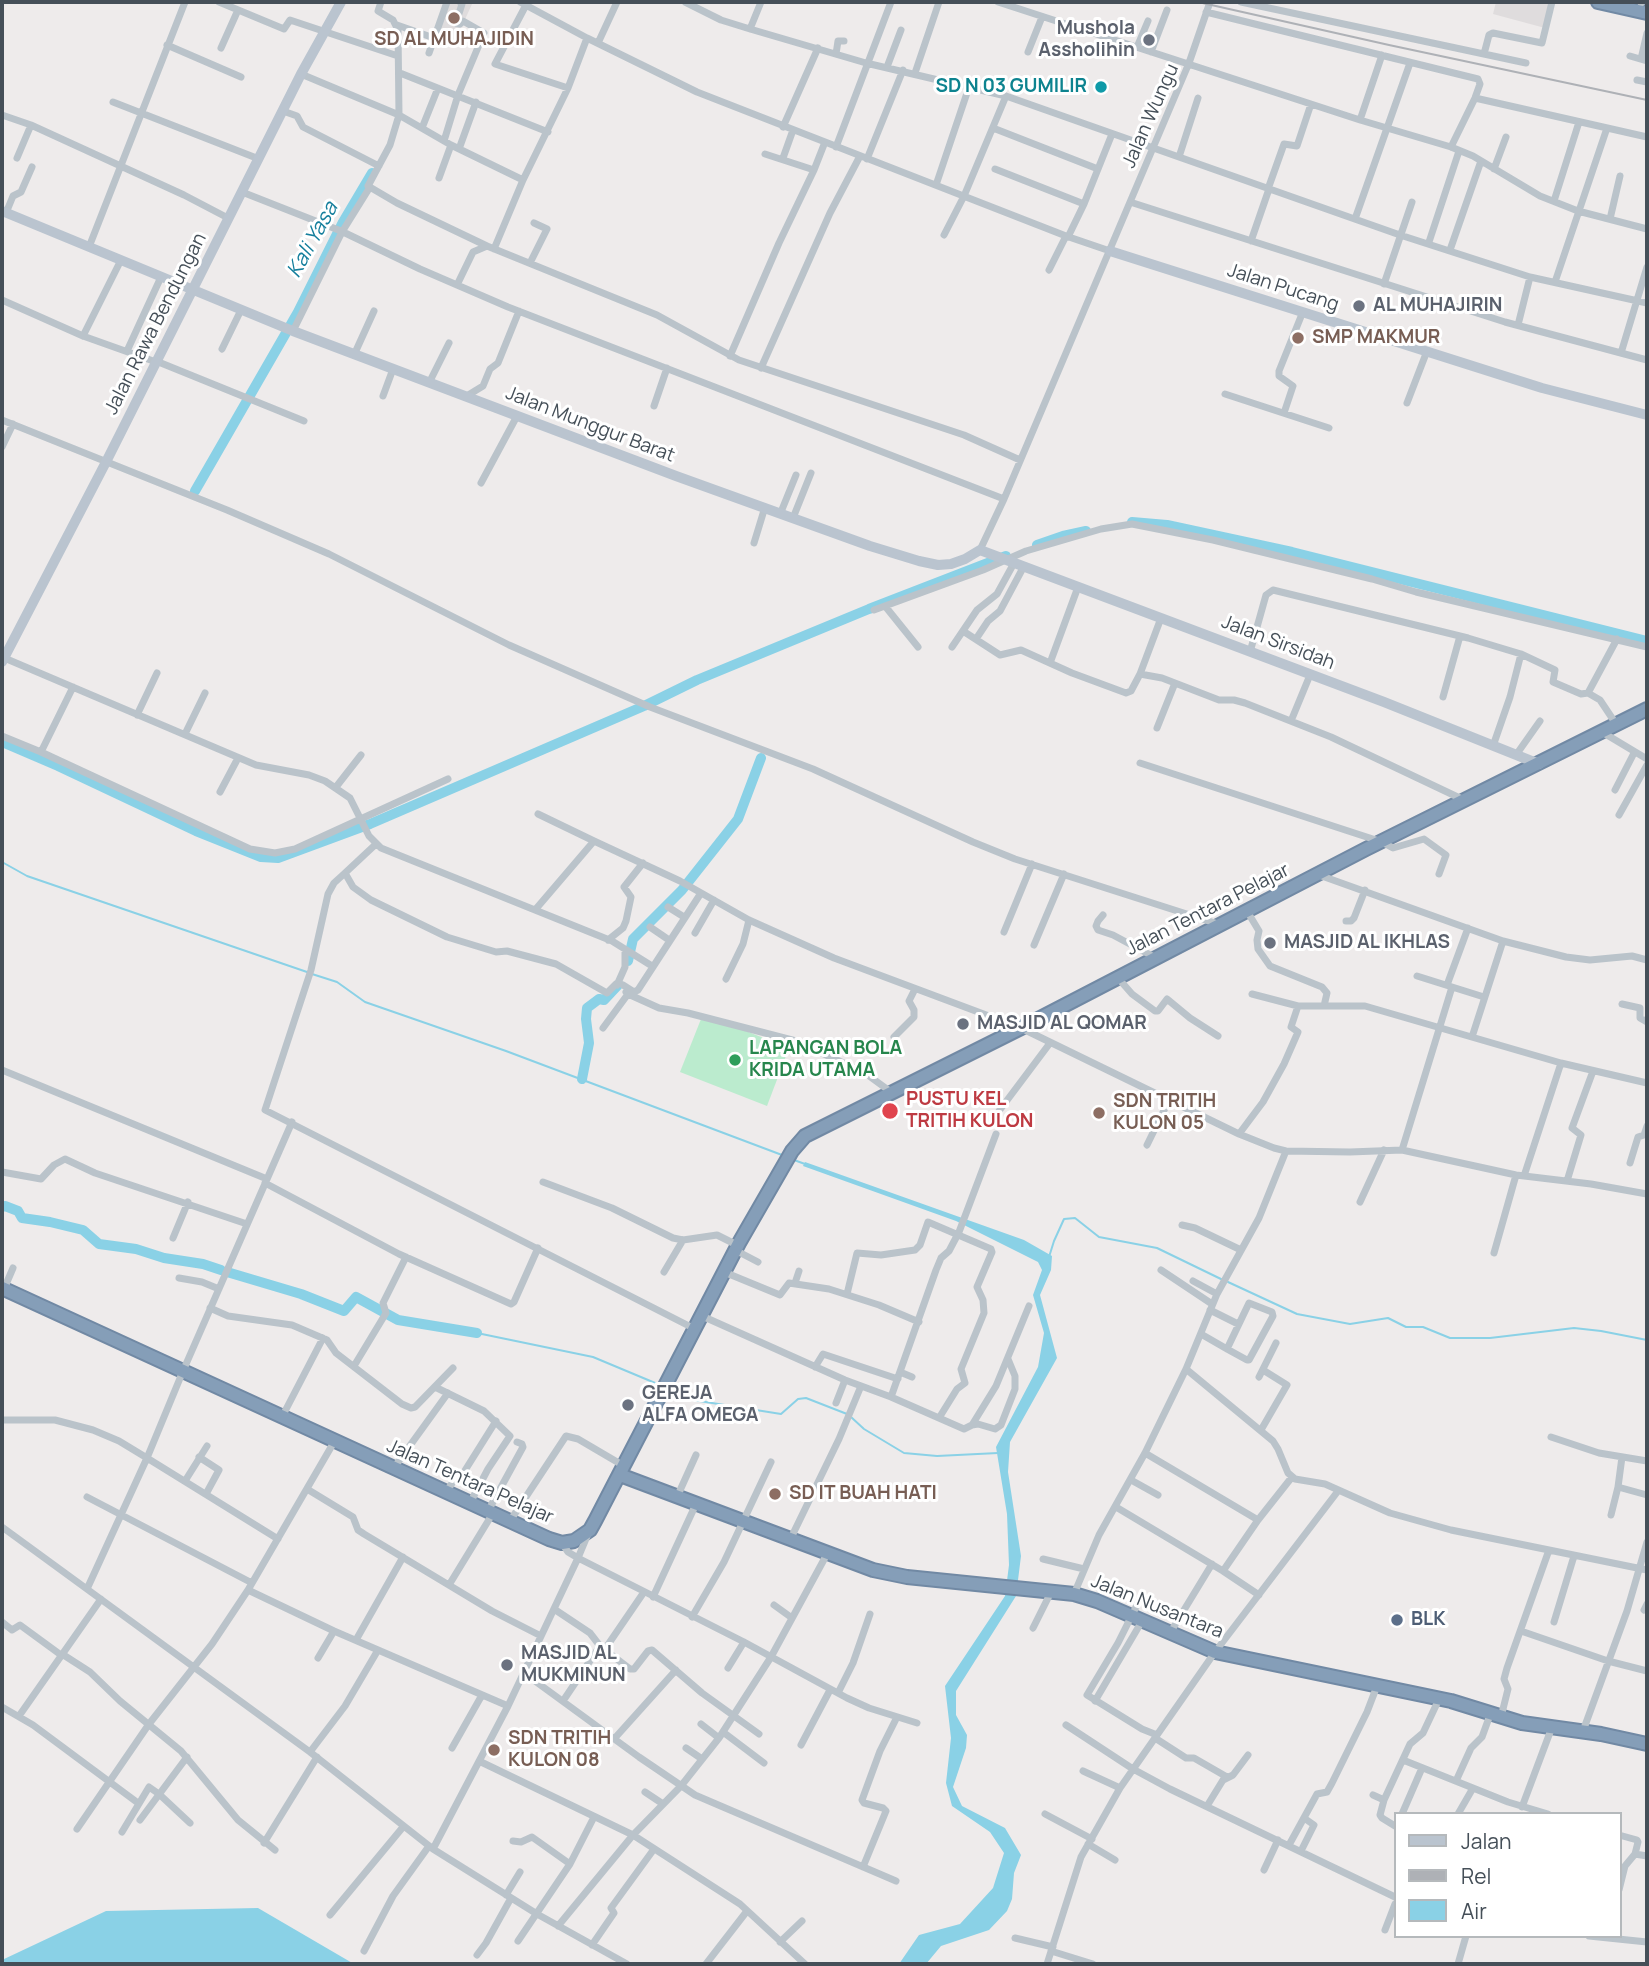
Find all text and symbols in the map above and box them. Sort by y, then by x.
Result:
marker: SD AL MUHAJIDIN [446,10,462,26]
place label: Mushola Assholihin [1038,18,1135,62]
place label: SD AL MUHAJIDIN [374,29,534,51]
marker: Mushola Assholihin [1141,32,1157,48]
street label: Jalan Wungu [1118,60,1184,172]
place label: SD N 03 GUMILIR [935,76,1087,98]
marker: SD N 03 GUMILIR [1093,79,1109,95]
water label: Kali Yasa [282,198,344,282]
street label: Jalan Rawa Bendungan [100,229,212,419]
street label: Jalan Pucang [1224,259,1342,317]
place label: AL MUHAJIRIN [1373,295,1502,317]
marker: AL MUHAJIRIN [1351,298,1367,314]
place label: SMP MAKMUR [1312,327,1440,349]
marker: SMP MAKMUR [1290,330,1306,346]
street label: Jalan Munggur Barat [502,382,678,468]
street label: Jalan Sirsidah [1218,611,1338,675]
street label: Jalan Tentara Pelajar [1123,859,1293,961]
place label: MASJID AL IKHLAS [1284,932,1450,954]
marker: MASJID AL IKHLAS [1262,935,1278,951]
place label: MASJID AL QOMAR [977,1013,1147,1035]
marker: MASJID AL QOMAR [955,1016,971,1032]
place label: LAPANGAN BOLA KRIDA UTAMA [749,1038,902,1082]
marker: LAPANGAN BOLA KRIDA UTAMA [727,1052,743,1068]
place label: PUSTU KEL TRITIH KULON [906,1089,1033,1133]
place label: SDN TRITIH KULON 05 [1113,1091,1216,1135]
marker: PUSTU KEL TRITIH KULON [880,1101,900,1121]
marker: SDN TRITIH KULON 05 [1091,1105,1107,1121]
place label: GEREJA ALFA OMEGA [642,1383,758,1427]
marker: GEREJA ALFA OMEGA [620,1397,636,1413]
street label: Jalan Tentara Pelajar [383,1435,557,1529]
place label: SD IT BUAH HATI [789,1483,937,1505]
marker: SD IT BUAH HATI [767,1486,783,1502]
street label: Jalan Nusantara [1087,1570,1227,1644]
place label: BLK [1411,1609,1445,1631]
marker: BLK [1389,1612,1405,1628]
place label: MASJID AL MUKMINUN [521,1643,626,1687]
marker: MASJID AL MUKMINUN [499,1657,515,1673]
place label: SDN TRITIH KULON 08 [508,1728,611,1772]
marker: SDN TRITIH KULON 08 [486,1742,502,1758]
legend [1394,1812,1621,1938]
text: Jalan [1461,1827,1511,1855]
text: Rel [1461,1862,1491,1890]
text: Air [1461,1897,1487,1925]

